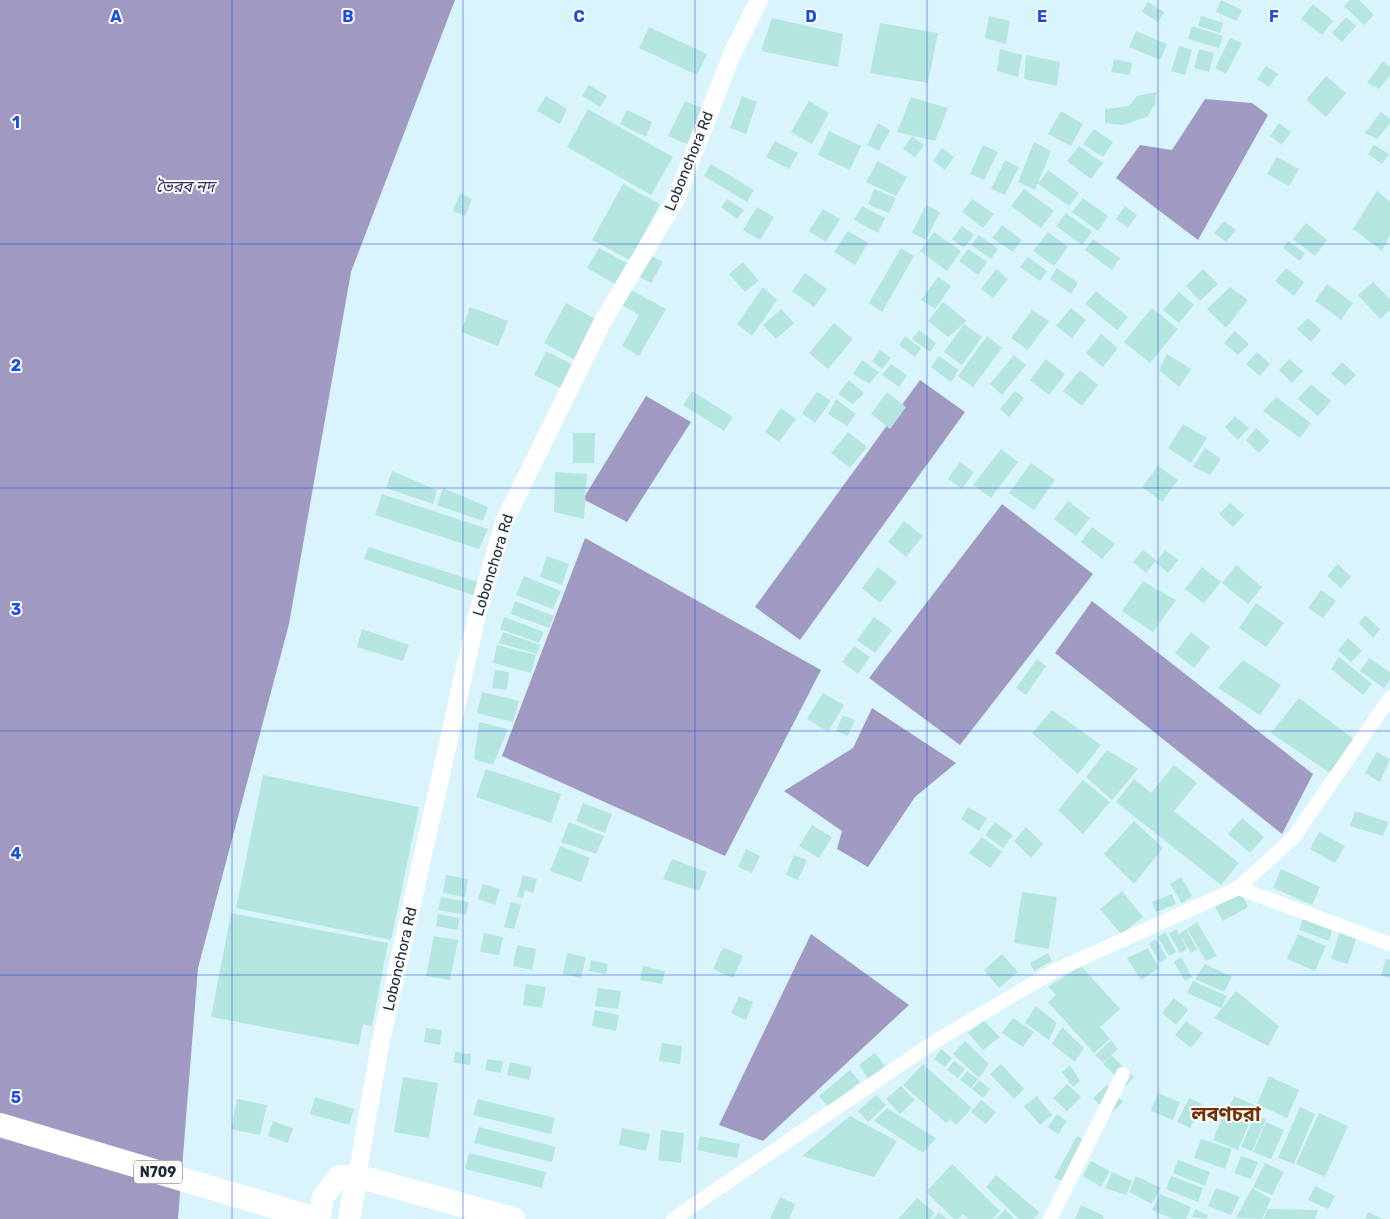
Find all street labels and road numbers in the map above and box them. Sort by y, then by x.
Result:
street label: Lobonchora Rd [661,109,717,213]
street label: Lobonchora Rd [469,512,517,618]
street label: Lobonchora Rd [379,905,421,1013]
road number: N709 [134,1160,182,1184]

